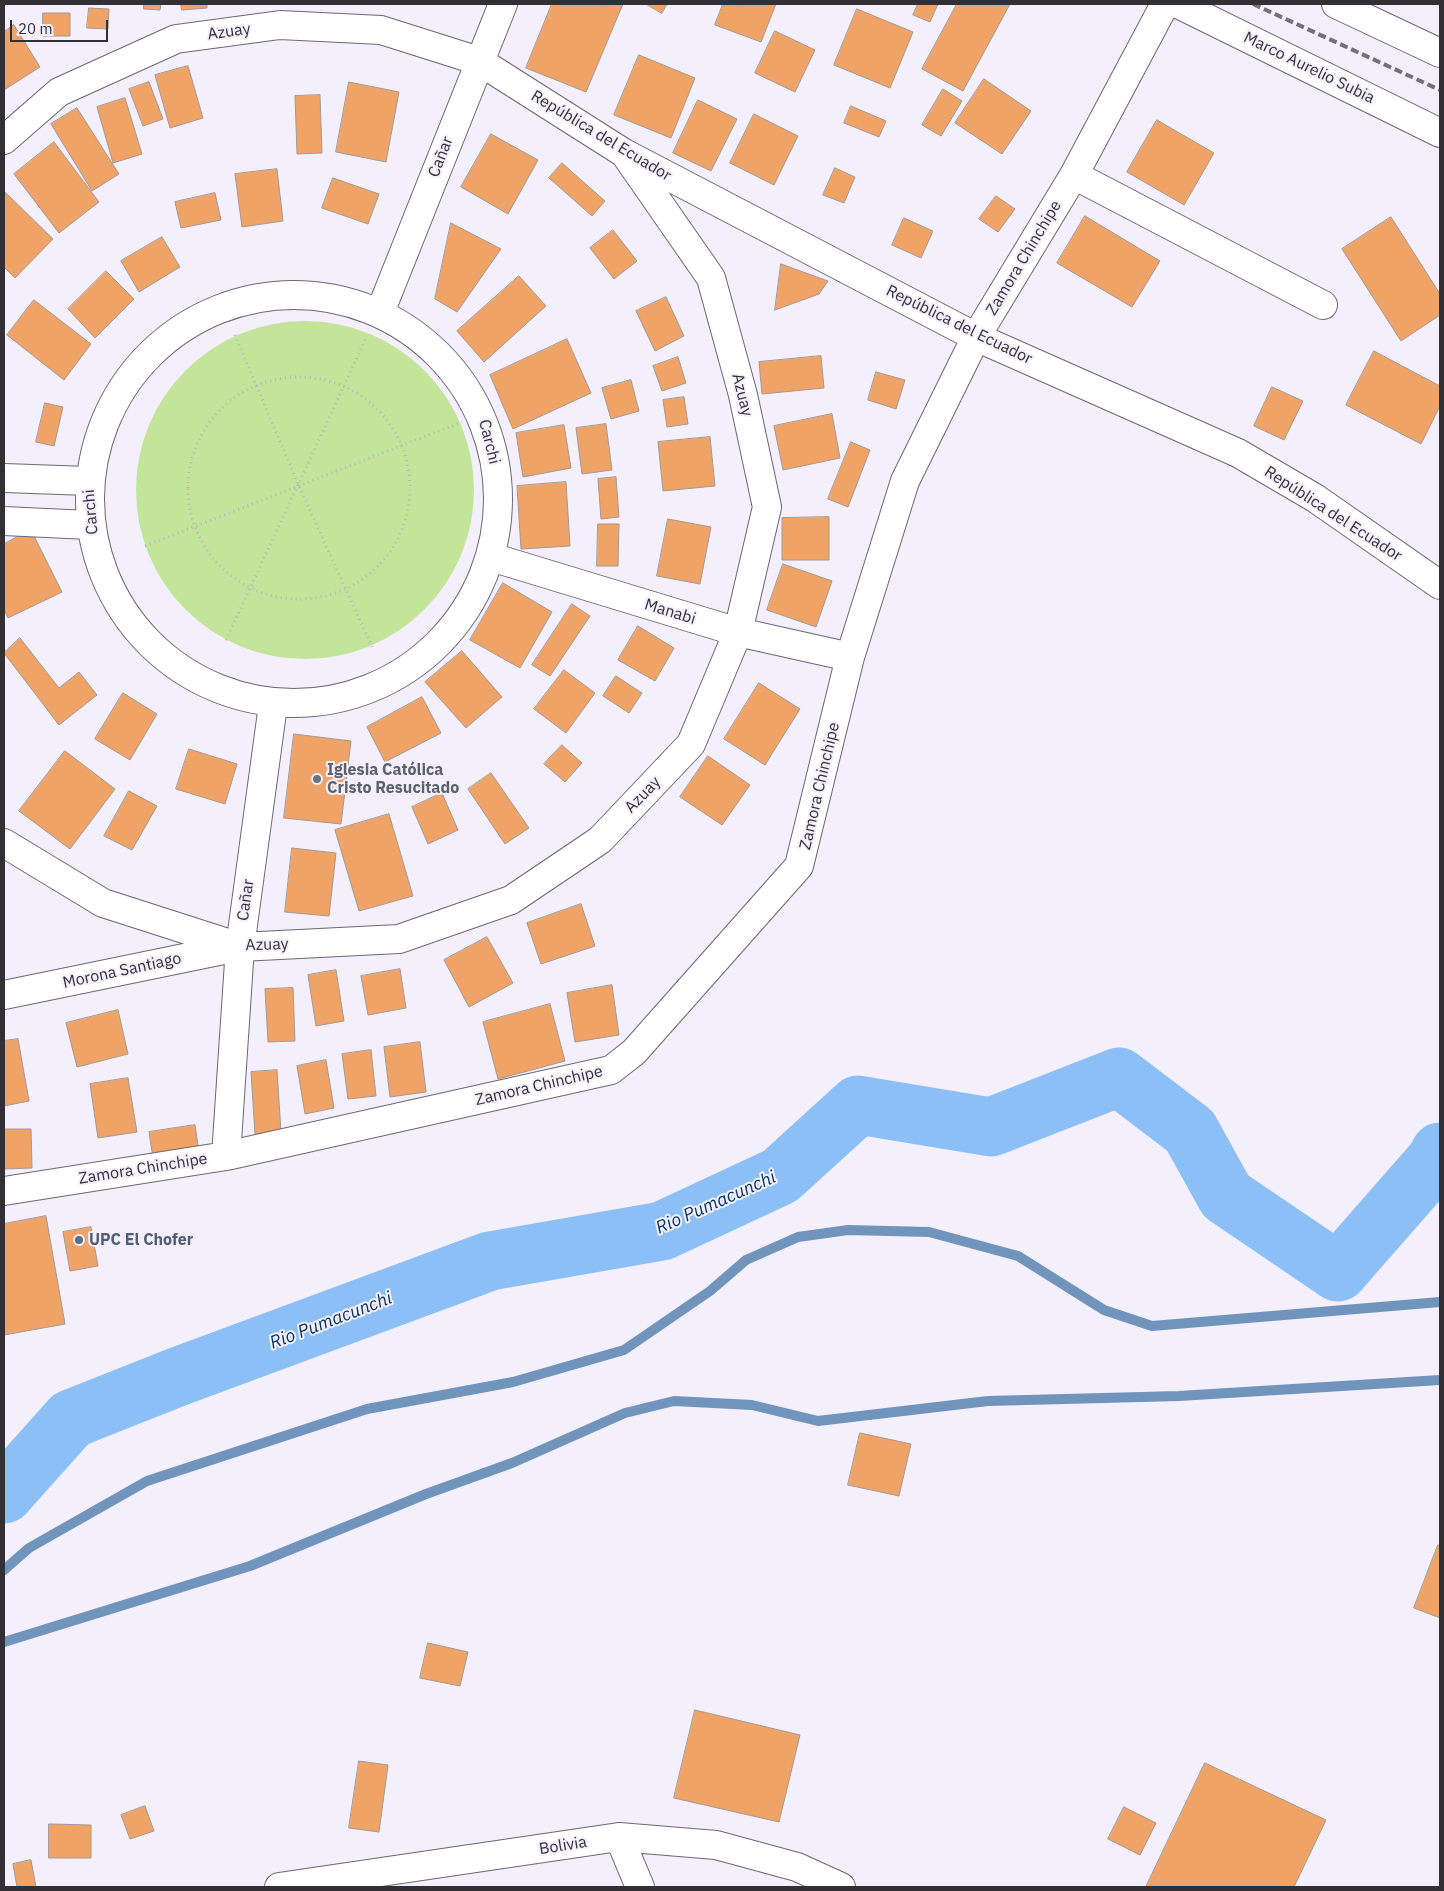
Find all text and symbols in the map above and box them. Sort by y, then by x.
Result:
scale bar [12,10,110,42]
text: 20 m [18,19,53,38]
street label: Azuay [206,19,252,45]
street label: Marco Aurelio Subia [1240,28,1378,108]
street label: República del Ecuador [527,86,675,186]
street label: Cañar [425,134,457,180]
street label: Zamora Chinchipe [982,197,1066,319]
street label: República del Ecuador [883,281,1035,369]
street label: Azuay [727,372,757,418]
street label: Carchi [474,418,504,466]
street label: República del Ecuador [1261,462,1405,566]
street label: Carchi [79,489,103,535]
street label: Manabi [642,595,698,629]
street label: Zamora Chinchipe [796,720,844,852]
place label: Iglesia Católica Cristo Resucitado [327,760,459,798]
marker: Iglesia Católica Cristo Resucitado [311,773,323,785]
street label: Azuay [621,773,665,817]
street label: Cañar [234,878,258,922]
street label: Azuay [245,935,289,955]
street label: Morona Santiago [61,949,183,993]
street label: Zamora Chinchipe [473,1062,605,1110]
street label: Zamora Chinchipe [77,1149,209,1189]
water label: Rio Pumacunchi [653,1167,779,1239]
place label: UPC El Chofer [89,1230,193,1250]
marker: UPC El Chofer [73,1234,85,1246]
water label: Rio Pumacunchi [267,1288,395,1354]
street label: Bolivia [538,1833,588,1859]

